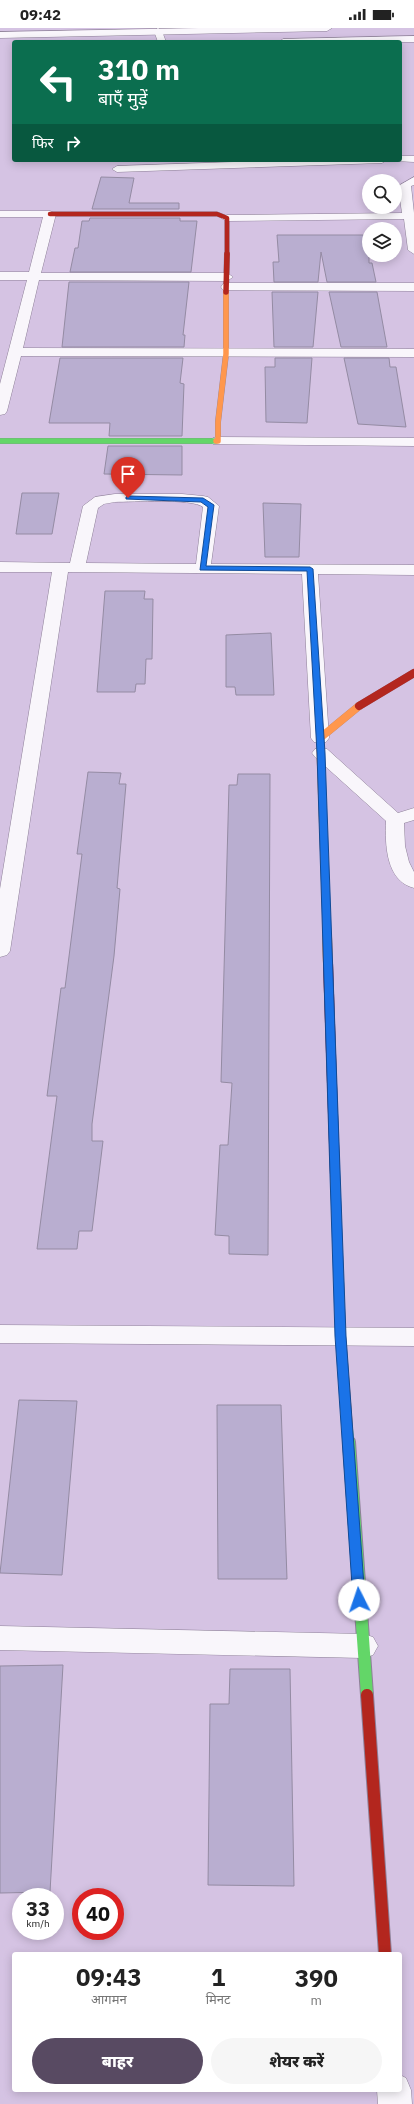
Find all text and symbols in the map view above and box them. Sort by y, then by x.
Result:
text: 09:42 [20,5,61,24]
text: 310 m [98,51,180,88]
icon: left [32,56,84,108]
text: बाएँ मुड़ें [98,87,148,110]
icon: right [62,132,84,154]
text: फिर [32,133,54,152]
map controls [362,174,402,262]
button: search [362,174,402,214]
button: layers [362,222,402,262]
pin [111,457,145,498]
icon: arrive [117,463,139,485]
position arrow [338,1579,380,1621]
speed limit sign: 40 [72,1888,124,1940]
text: 33 [26,1895,50,1922]
text: km/h [26,1917,50,1930]
text: 09:43 [76,1961,142,1993]
text: 1 [211,1961,225,1993]
text: 390 [295,1962,338,1994]
text: आगमन [91,1991,127,2008]
text: मिनट [206,1991,231,2008]
text: m [311,1992,322,2009]
button: बाहर [32,2038,203,2084]
button: शेयर करें [211,2038,382,2084]

